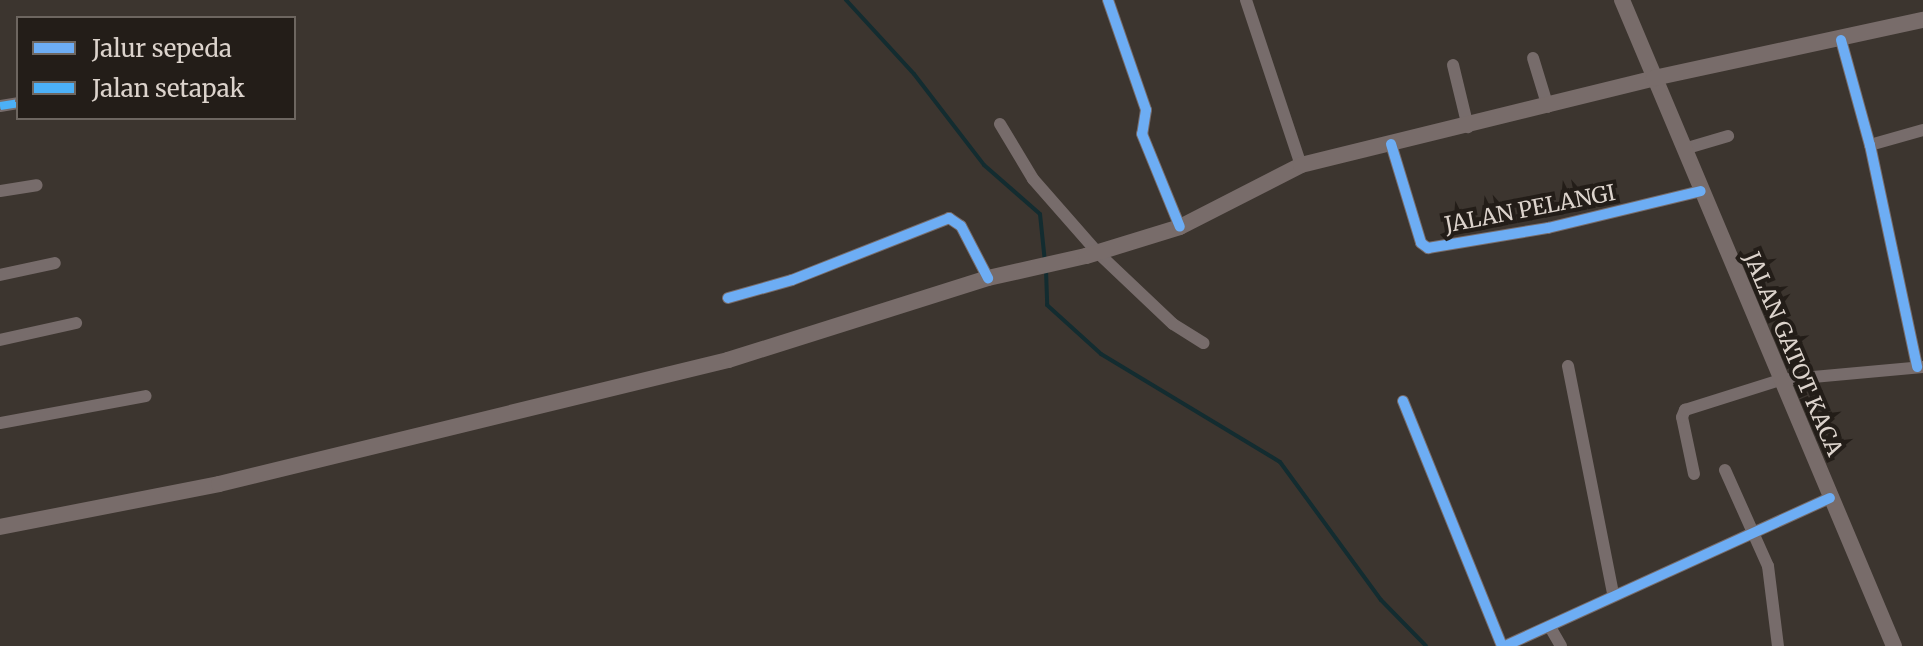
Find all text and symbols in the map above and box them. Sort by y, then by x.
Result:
legend [16,16,296,120]
text: Jalur sepeda [92,33,232,64]
text: Jalan setapak [92,73,245,104]
street label: JALAN PELANGI [1442,179,1618,239]
street label: JALAN GATOT KACA [1738,248,1848,460]

